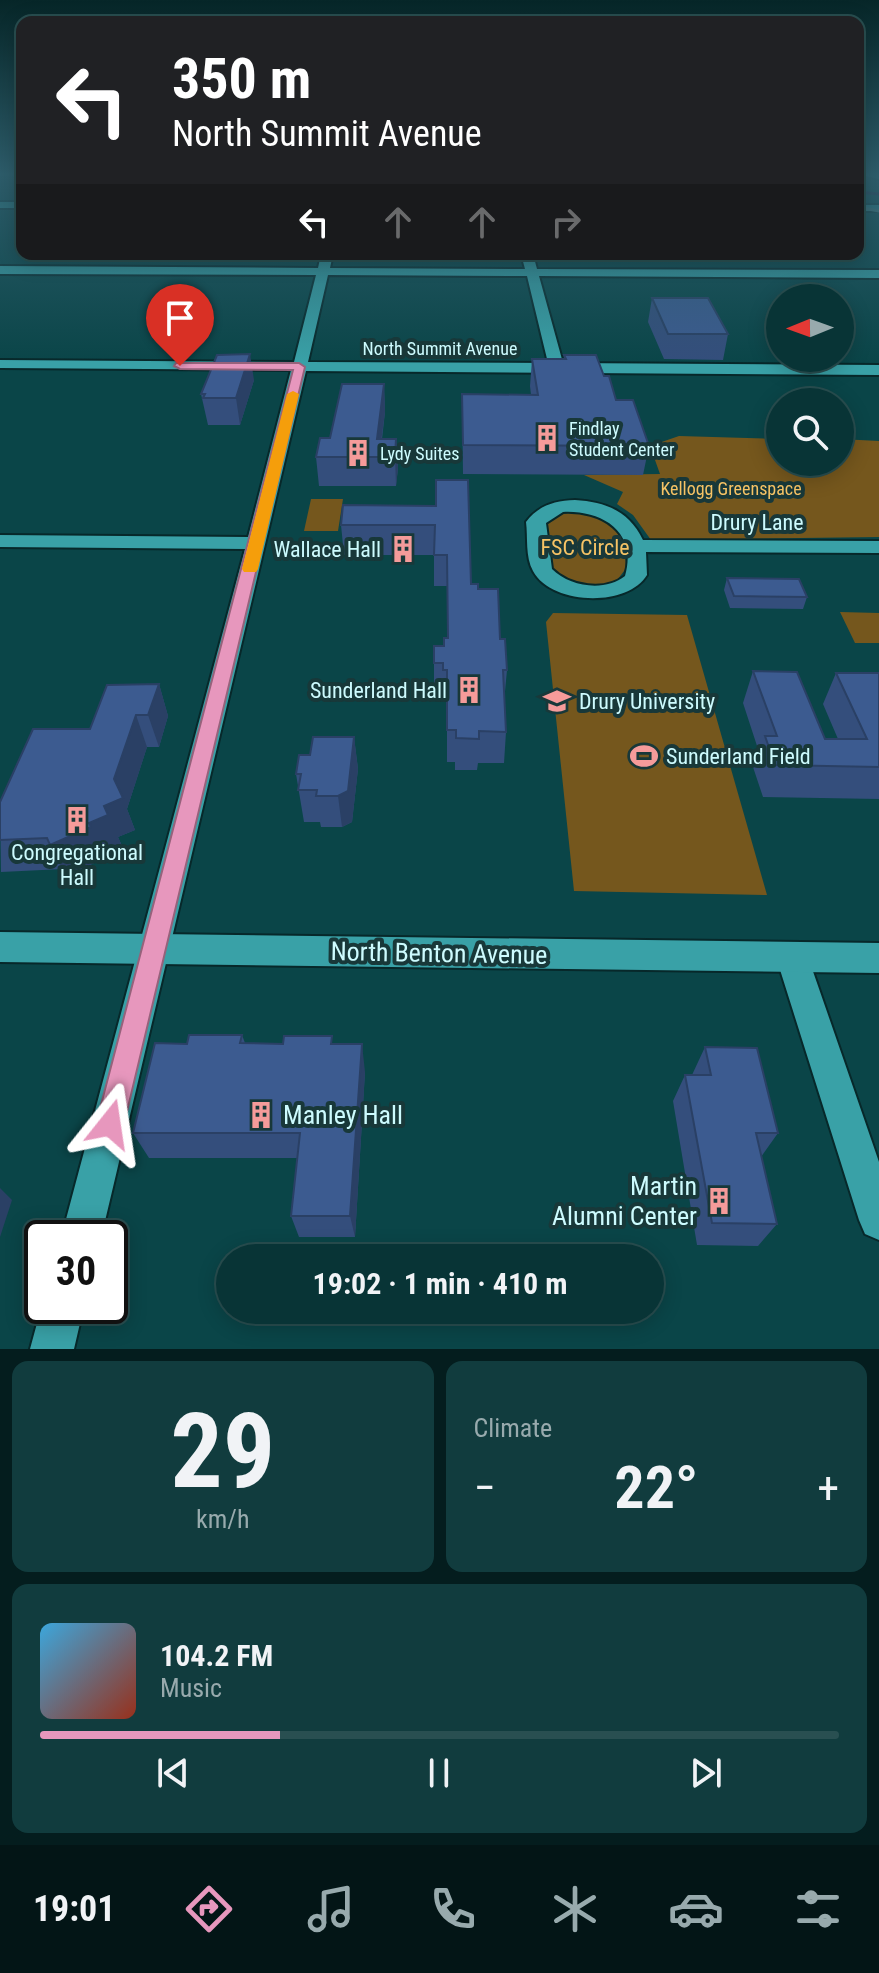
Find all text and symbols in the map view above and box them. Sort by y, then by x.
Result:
text: 350 m [172,46,311,112]
icon: left [40,48,144,152]
text: North Summit Avenue [172,113,482,155]
icon: left [292,200,336,244]
icon: ahead [376,200,420,244]
icon: ahead [460,200,504,244]
icon: right [544,200,588,244]
pin [146,284,214,366]
north arrow [766,284,854,372]
map controls [766,284,854,476]
icon: arrive [158,296,202,340]
street label: North Summit Avenue [363,338,517,359]
button: search [766,388,854,476]
place label: Findlay Student Center [569,418,675,460]
building icon: Findlay Student Center [532,423,562,453]
building icon: Lydy Suites [343,438,373,468]
place label: Lydy Suites [380,443,459,464]
park label: Kellogg Greenspace [660,478,802,499]
street label: Drury Lane [711,510,803,535]
building icon: Wallace Hall [388,534,418,564]
park label: FSC Circle [540,535,630,560]
place label: Wallace Hall [274,537,381,562]
building icon: Sunderland Hall [454,675,484,705]
place label: Sunderland Hall [310,678,447,703]
school or university icon: Drury University [542,686,572,716]
place label: Drury University [579,689,715,714]
sports icon: Sunderland Field [629,741,659,771]
place label: Sunderland Field [666,744,811,769]
building icon: Congregational Hall [62,805,92,835]
place label: Congregational Hall [11,840,143,890]
street label: North Benton Avenue [330,936,548,970]
position arrow [68,1082,152,1166]
building icon: Manley Hall [246,1100,276,1130]
place label: Manley Hall [283,1100,403,1130]
place label: Martin Alumni Center [552,1171,697,1231]
building icon: Martin Alumni Center [704,1186,734,1216]
speed limit sign: 30 [24,1220,128,1324]
text: 19:02 · 1 min · 410 m [313,1266,567,1301]
text: 29 [170,1391,275,1512]
text: Climate [474,1413,552,1443]
text: 22° [614,1452,698,1523]
text: − [474,1462,496,1514]
text: + [817,1462,839,1514]
text: km/h [196,1504,250,1534]
text: 104.2 FM [160,1638,273,1673]
text: Music [160,1673,222,1703]
icon: previous [151,1751,195,1795]
icon: pause [417,1751,461,1795]
icon: next [684,1751,728,1795]
icon: directions [181,1881,237,1937]
icon: music [303,1881,359,1937]
icon: phone [425,1881,481,1937]
icon: climate [547,1881,603,1937]
icon: car [668,1881,724,1937]
icon: filters [790,1881,846,1937]
text: 19:01 [33,1888,116,1930]

